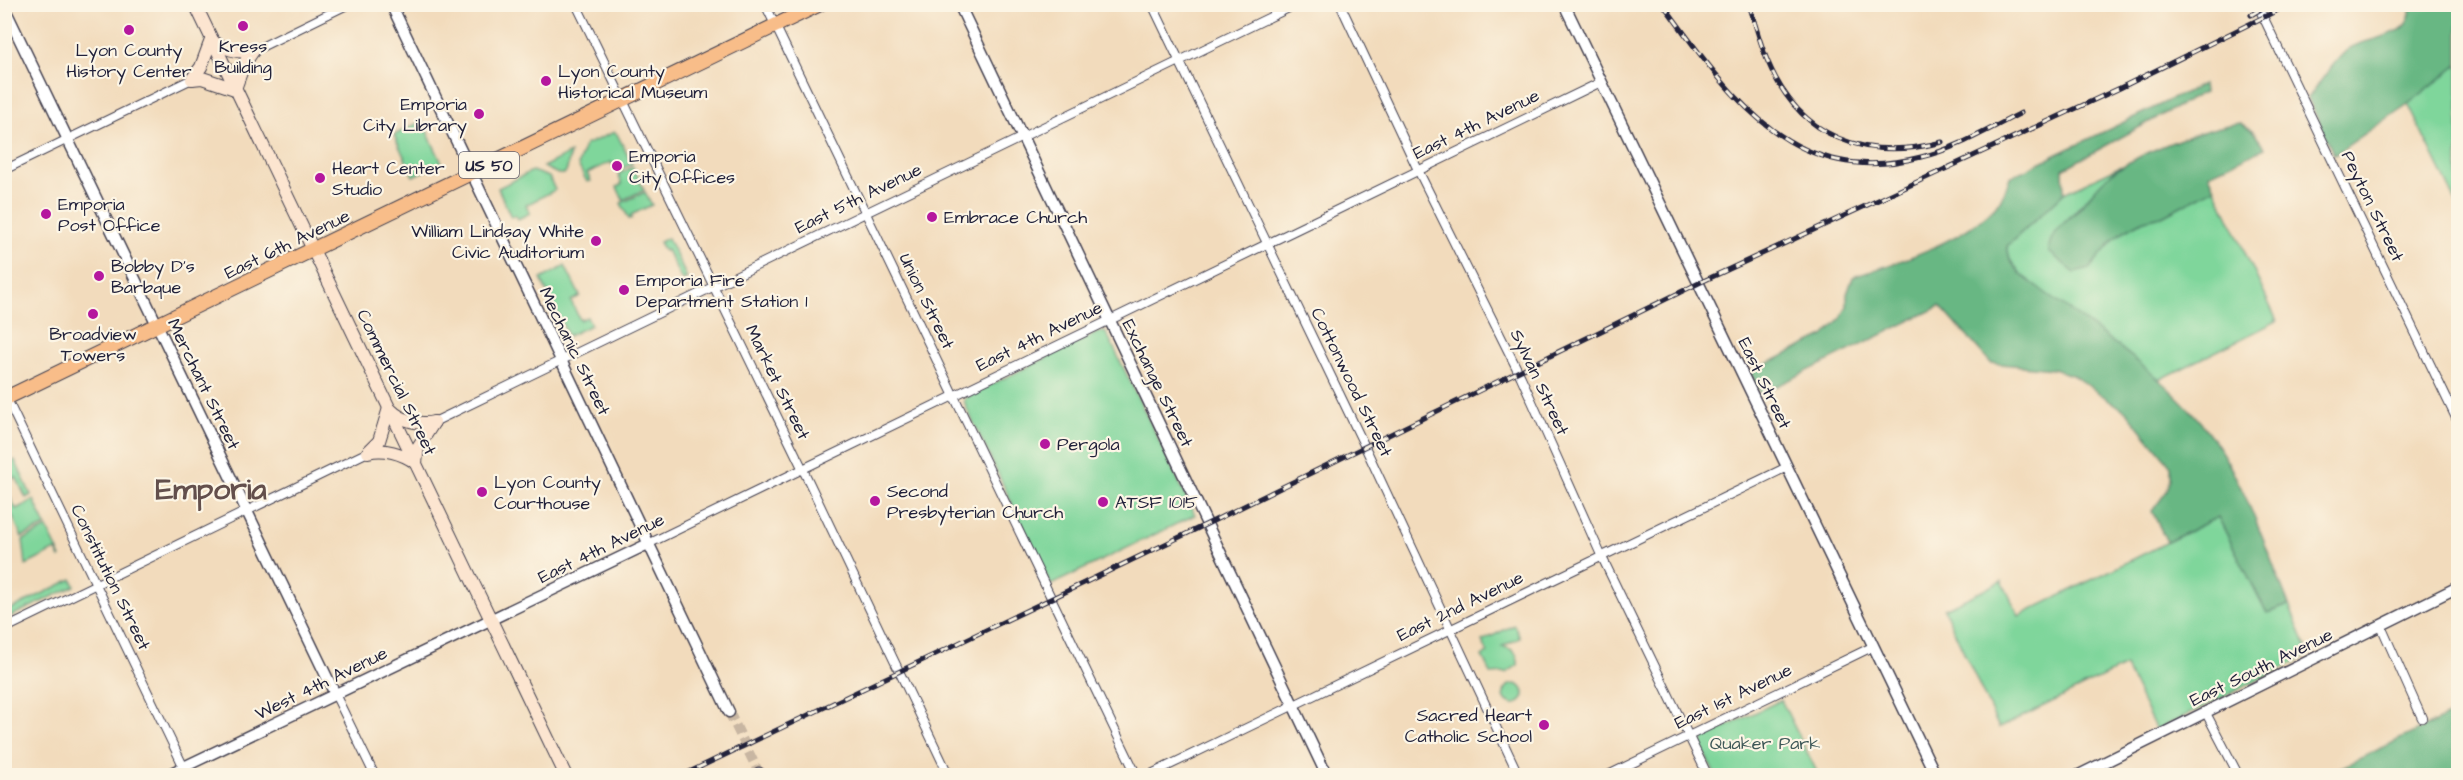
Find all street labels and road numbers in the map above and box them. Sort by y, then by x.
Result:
street label: East 4th Avenue [1409,83,1544,166]
street label: Peyton Street [2334,147,2410,267]
road number: US 50 [459,152,519,178]
street label: East 5th Avenue [791,157,926,240]
street label: East 6th Avenue [220,203,354,286]
street label: Union Street [893,249,961,354]
street label: Mechanic Street [533,283,617,420]
street label: East 4th Avenue [972,295,1107,378]
street label: Cottonwood Street [1305,303,1399,462]
street label: Commercial Street [350,305,443,460]
street label: Merchant Street [161,314,246,455]
street label: Exchange Street [1115,315,1200,452]
street label: Market Street [739,321,816,444]
street label: Sylvan Street [1503,325,1575,440]
street label: East Street [1732,333,1798,434]
street label: Constitution Street [64,500,157,655]
street label: East 4th Avenue [534,507,669,590]
street label: East 2nd Avenue [1393,565,1528,648]
street label: East South Avenue [2186,622,2337,713]
street label: West 4th Avenue [251,640,392,726]
street label: East 1st Avenue [1670,657,1796,736]

